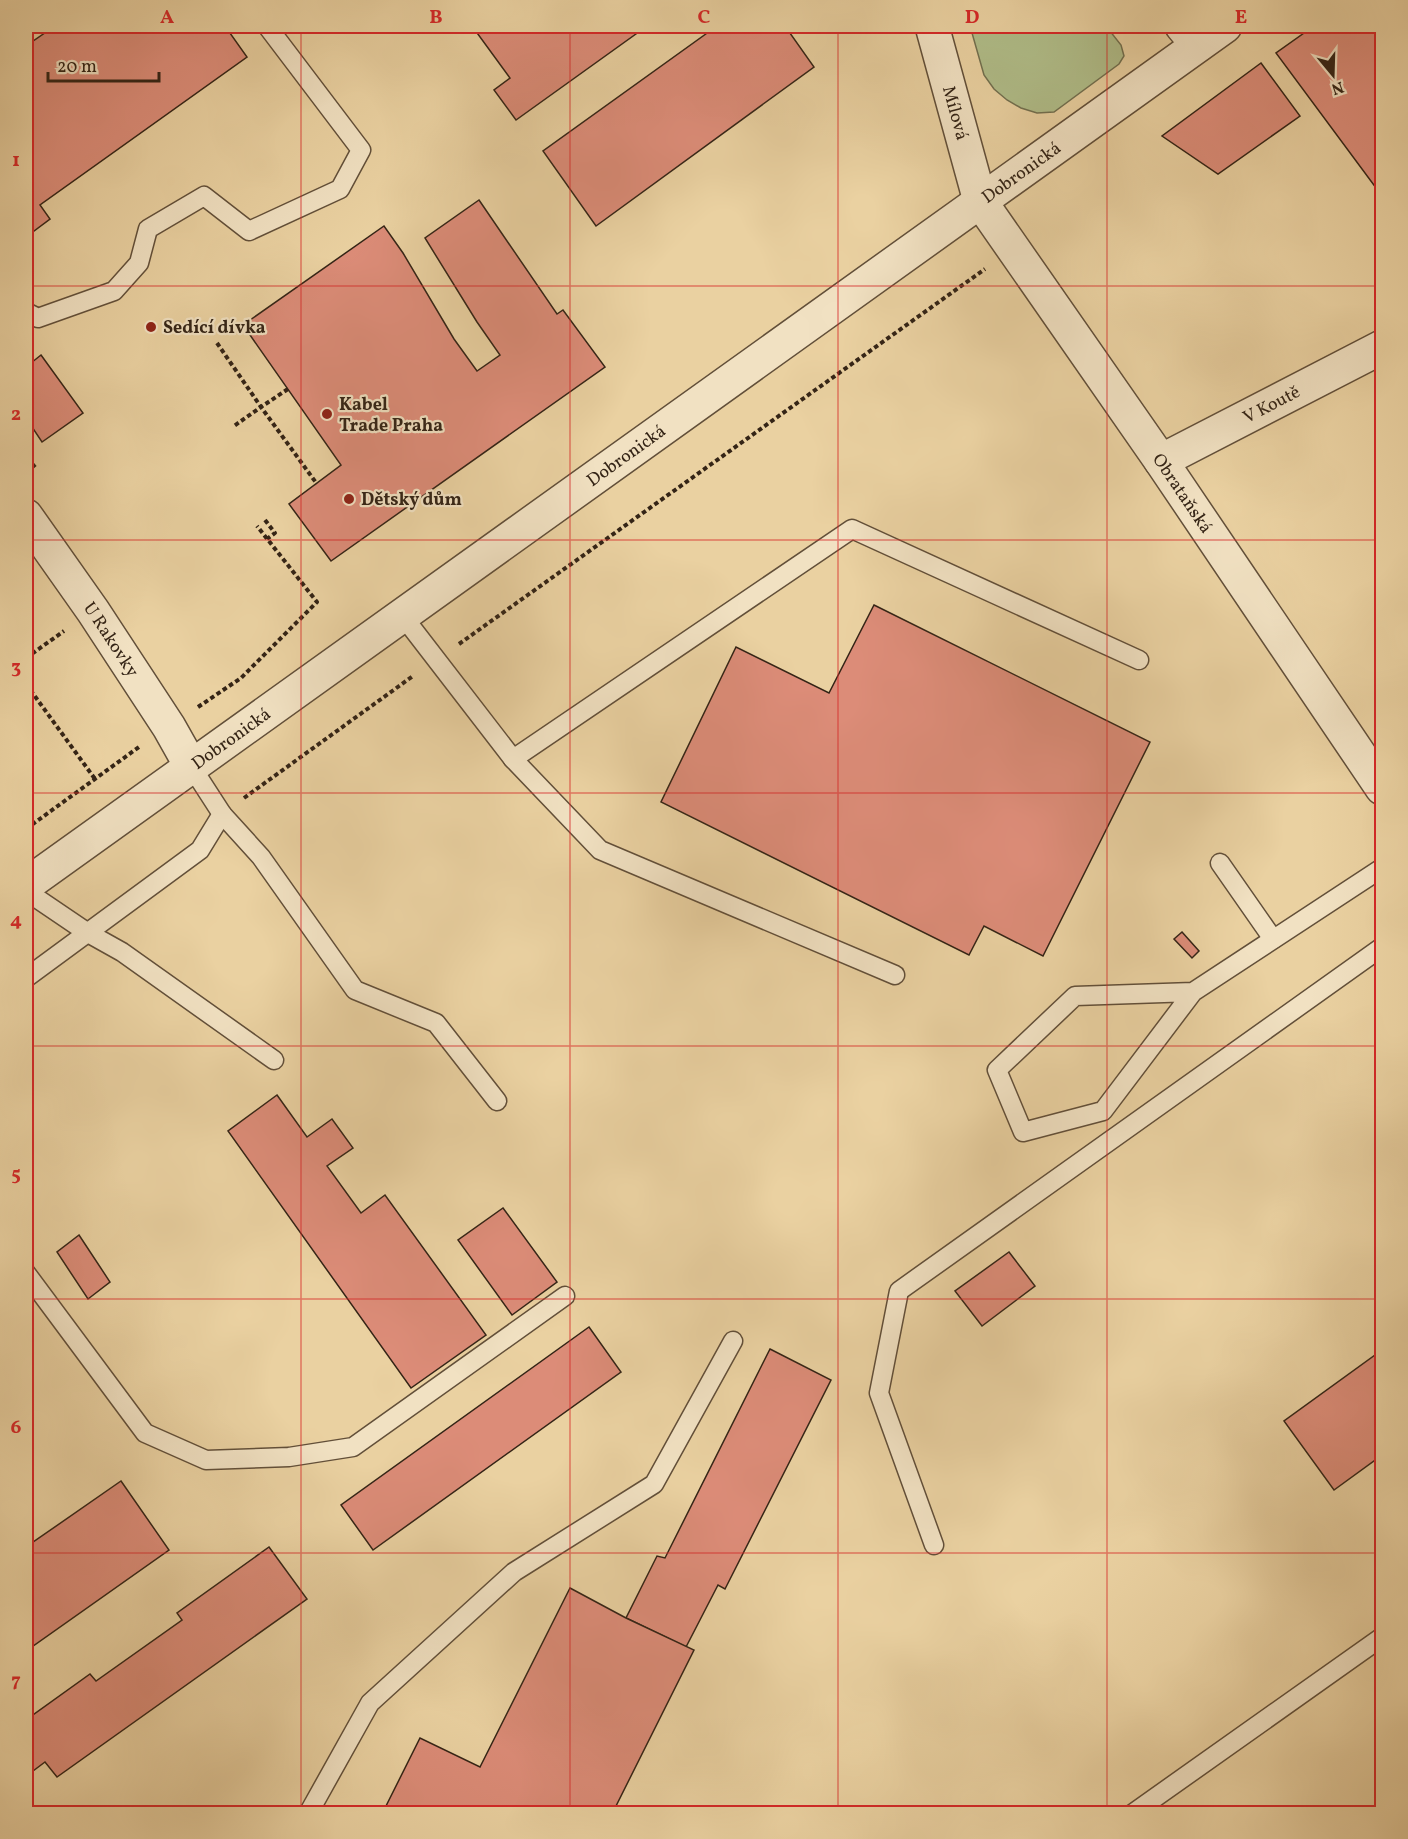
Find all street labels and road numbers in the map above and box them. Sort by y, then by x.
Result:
street label: Mílová [935,83,974,143]
street label: Dobronická [977,136,1067,210]
street label: V Koutě [1239,380,1305,431]
street label: Dobronická [582,419,672,493]
street label: Obrataňská [1145,449,1218,539]
street label: U Rakovky [76,597,144,683]
street label: Dobronická [187,702,276,776]

